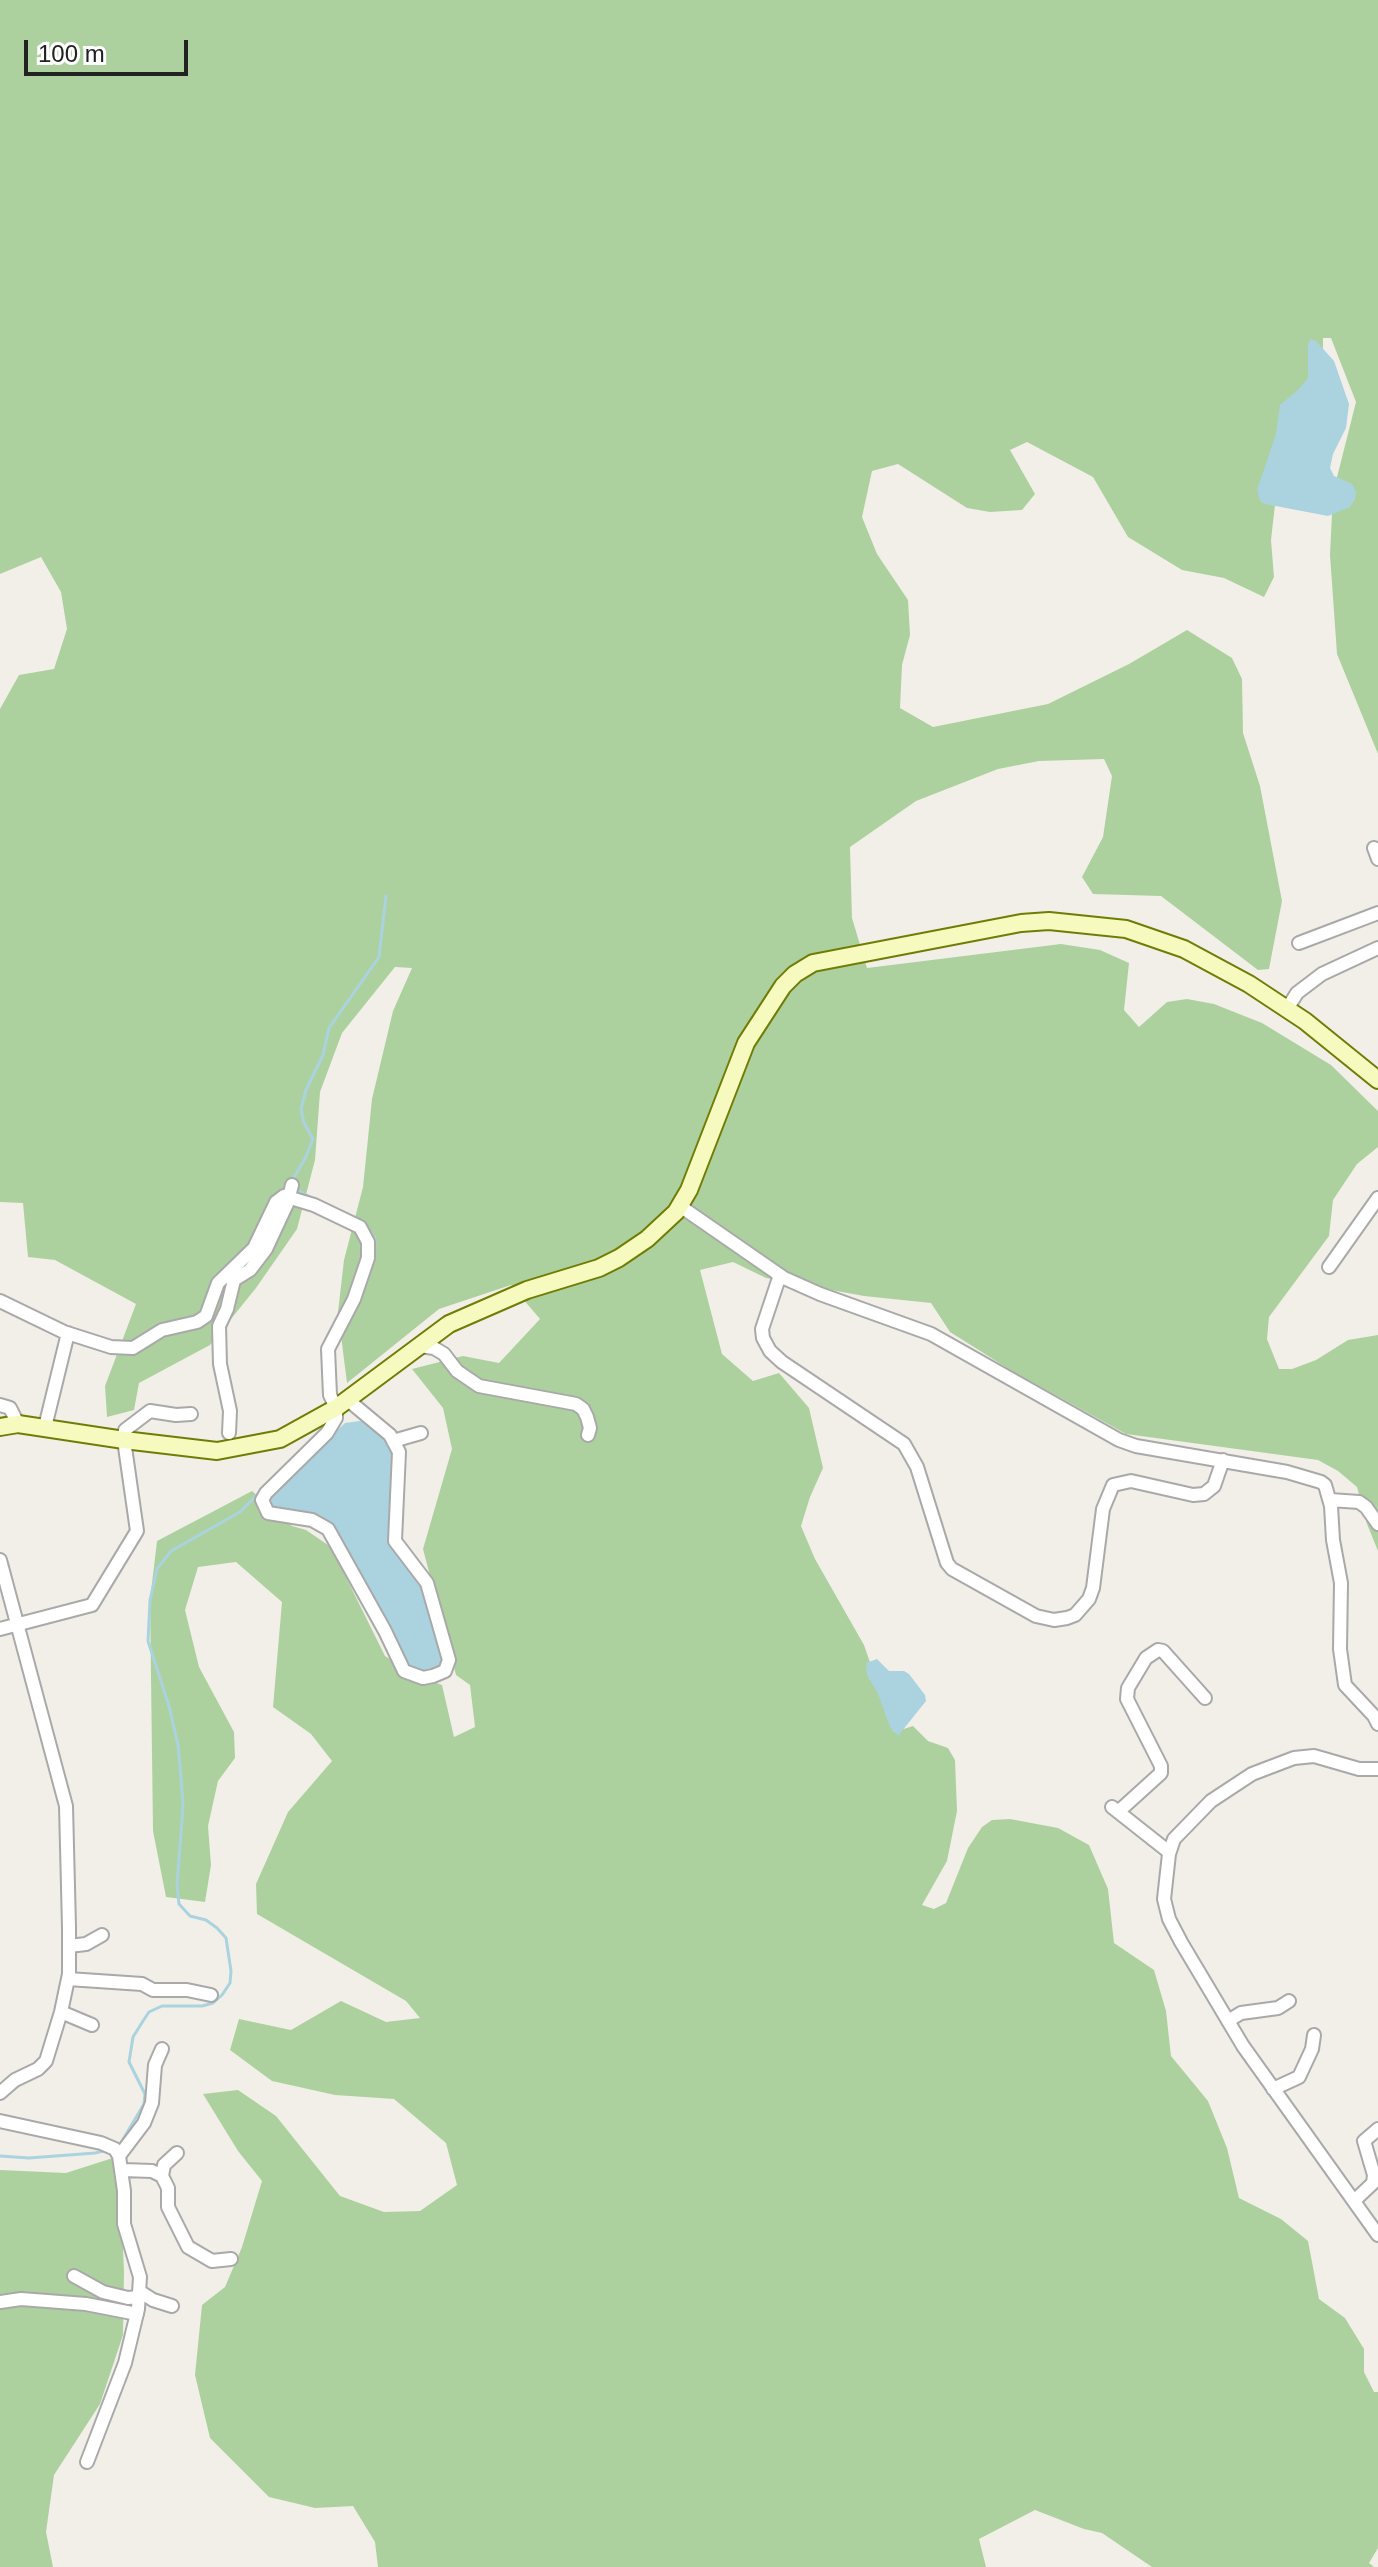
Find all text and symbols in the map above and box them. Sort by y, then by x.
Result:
scale bar [28,24,192,74]
text: 100 m [38,40,105,67]

